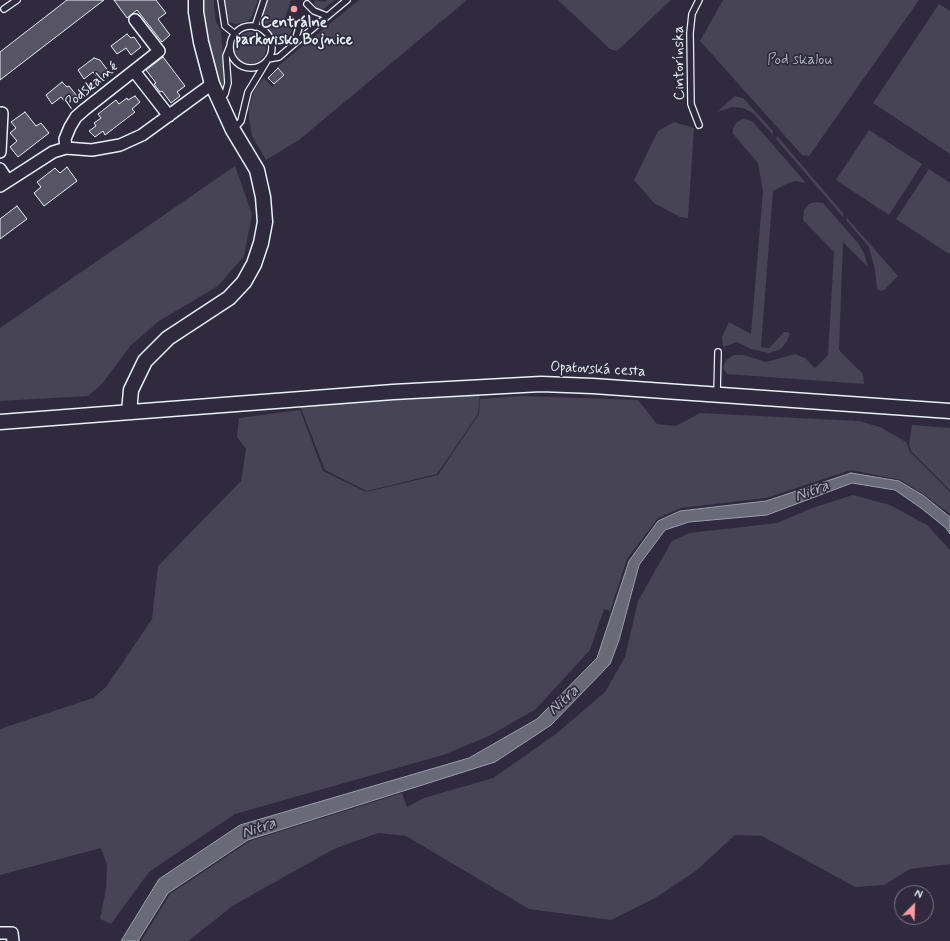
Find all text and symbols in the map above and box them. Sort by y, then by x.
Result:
marker: Centrálne parkovisko Bojnice [289,4,299,14]
place label: Centrálne parkovisko Bojnice [235,15,353,50]
street label: Cintorínska [670,26,690,100]
park label: Pod skalou [767,52,833,70]
street label: Podskalné [62,59,122,113]
street label: Opatovská cesta [550,359,646,381]
water label: Nitra [792,477,832,507]
water label: Nitra [545,682,583,720]
water label: Nitra [239,814,279,844]
north arrow [894,885,934,925]
text: N [912,887,924,903]

